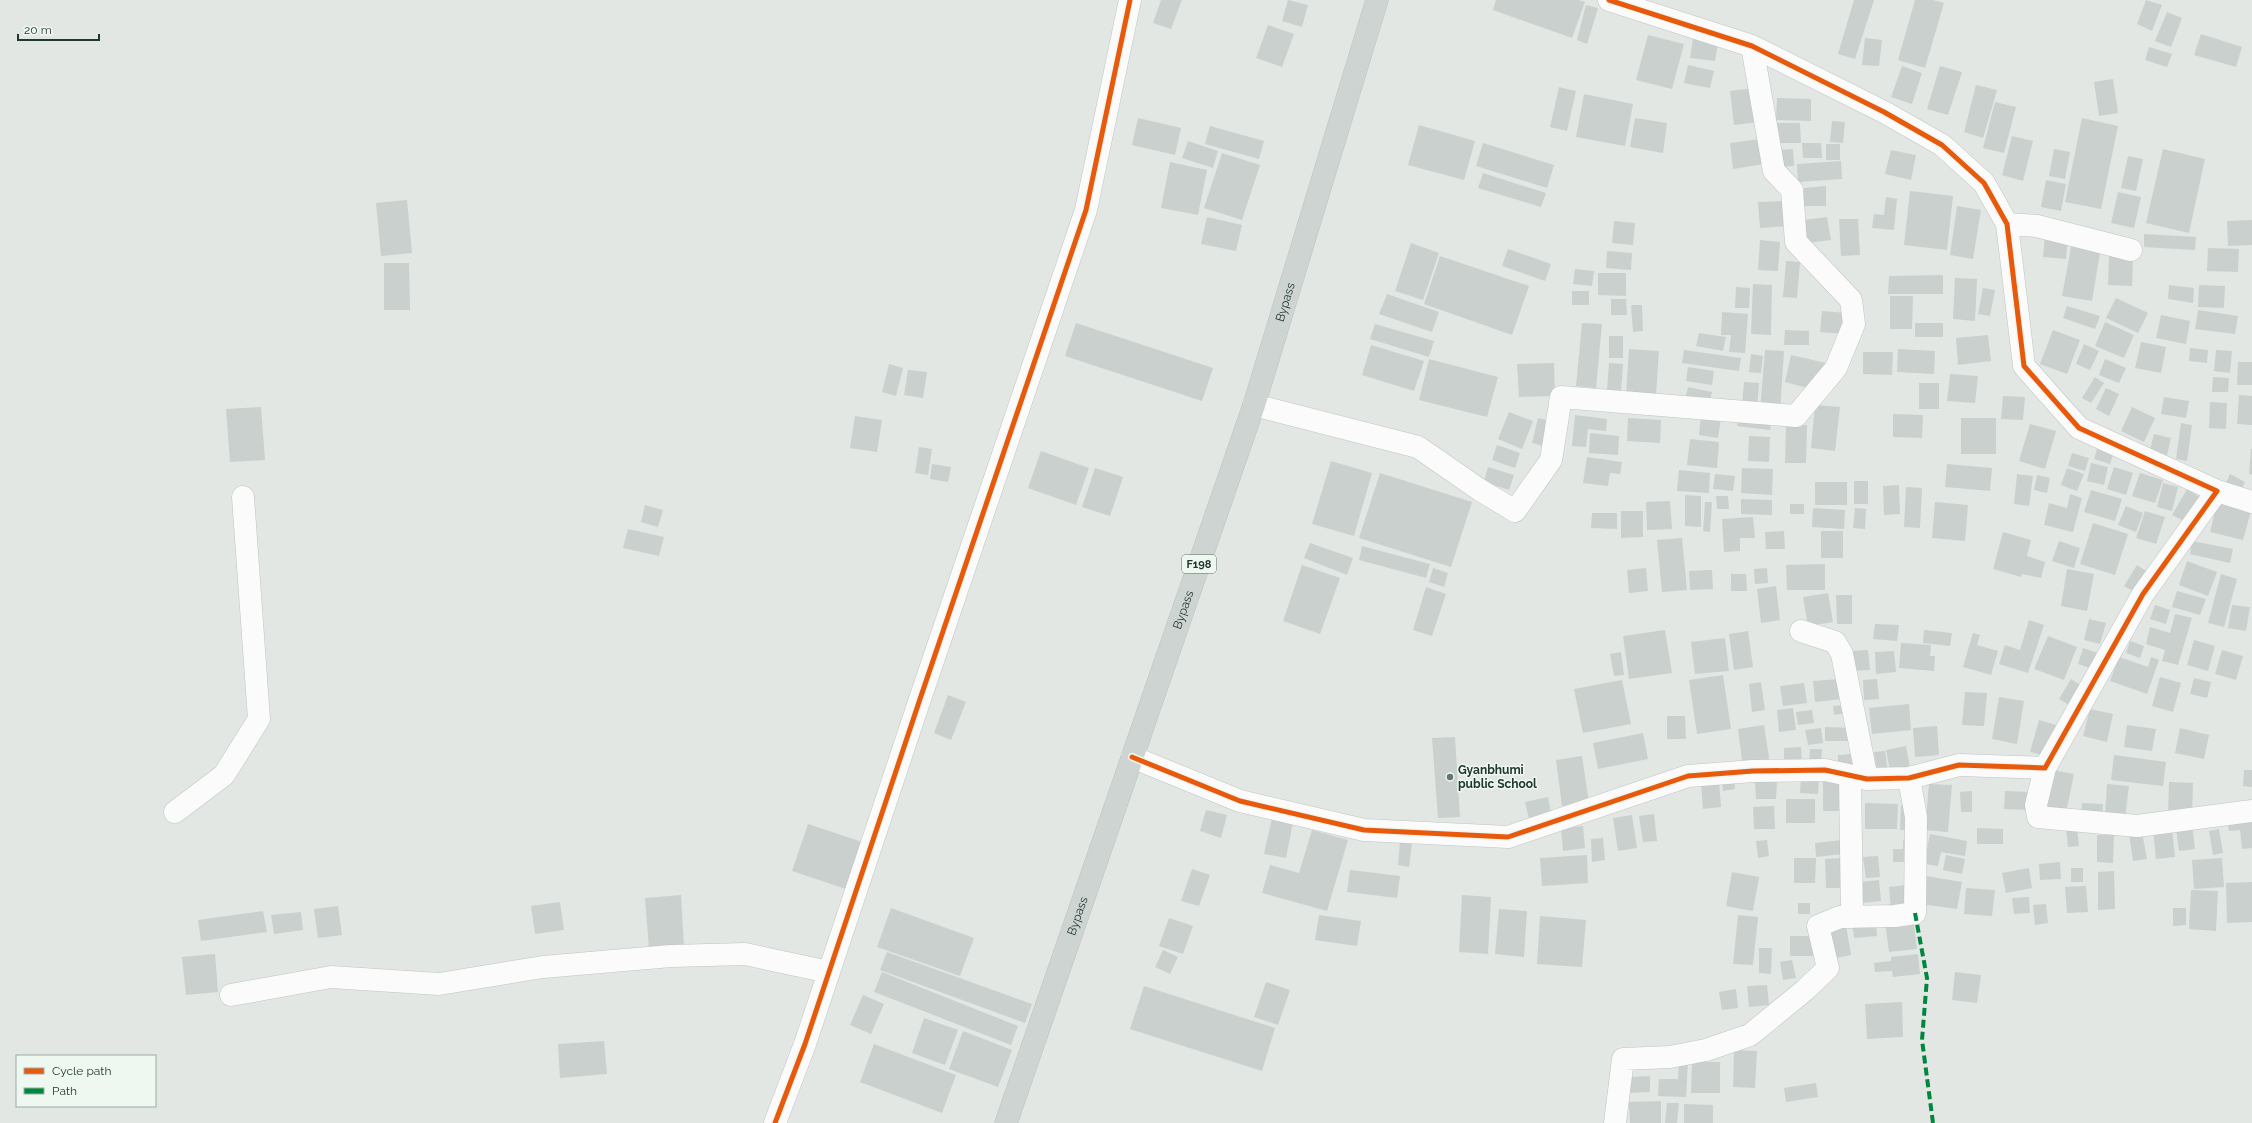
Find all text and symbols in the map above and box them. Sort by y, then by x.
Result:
scale bar [18,16,99,42]
text: 20 m [24,23,52,37]
street label: Bypass [1273,281,1298,323]
road number: F198 [1182,555,1216,573]
street label: Bypass [1170,588,1196,631]
place label: Gyanbhumi public School [1458,763,1537,791]
marker: Gyanbhumi public School [1445,772,1455,782]
street label: Bypass [1064,895,1091,937]
legend [16,1055,156,1107]
text: Cycle path [52,1064,111,1078]
text: Path [52,1084,77,1098]

